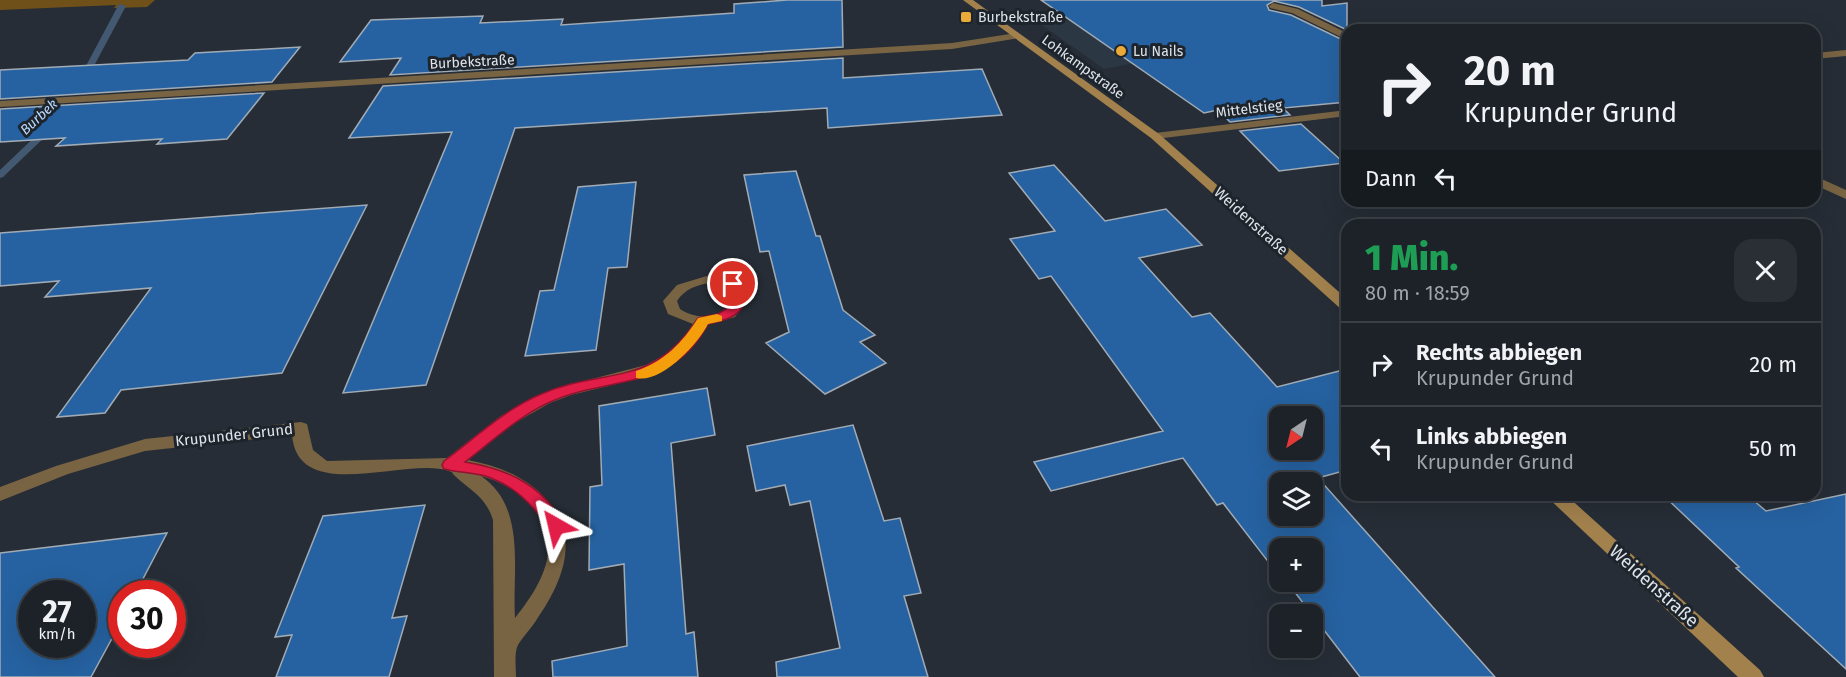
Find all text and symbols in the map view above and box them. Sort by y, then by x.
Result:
place label: Burbekstraße [978,9,1063,26]
marker: Burbekstraße [959,10,973,24]
street label: Lohkampstraße [1038,31,1128,103]
place label: Lu Nails [1133,43,1184,60]
marker: Lu Nails [1114,44,1128,58]
text: 20 m [1464,46,1556,96]
icon: right [1365,48,1443,126]
street label: Burbekstraße [429,51,515,73]
water label: Burbek [17,95,61,138]
street label: Mittelstieg [1215,96,1284,122]
text: Krupunder Grund [1464,97,1677,129]
icon: left [1429,162,1462,195]
text: Dann [1365,165,1417,192]
street label: Weidenstraße [1210,183,1292,259]
text: 1 Min. [1365,236,1458,280]
button: close [1734,239,1797,302]
pin [707,258,758,309]
icon: arrive [716,267,749,300]
text: 80 m · 18:59 [1365,281,1470,305]
text: Rechts abbiegen [1416,339,1582,366]
icon: right [1365,348,1398,381]
text: 20 m [1749,351,1797,378]
text: Krupunder Grund [1416,366,1574,390]
north arrow [1269,406,1323,460]
map controls [1269,406,1323,658]
street label: Krupunder Grund [174,420,294,450]
text: Links abbiegen [1416,423,1567,450]
icon: left [1365,432,1398,465]
text: 50 m [1749,435,1797,462]
text: Krupunder Grund [1416,450,1574,474]
button: layers [1269,472,1323,526]
position arrow [524,494,588,558]
button: + [1269,538,1323,592]
street label: Weidenstraße [1605,540,1703,632]
speed limit sign: 30 [108,580,186,658]
text: 27 [42,594,72,630]
button: − [1269,604,1323,658]
text: km/h [38,625,76,643]

